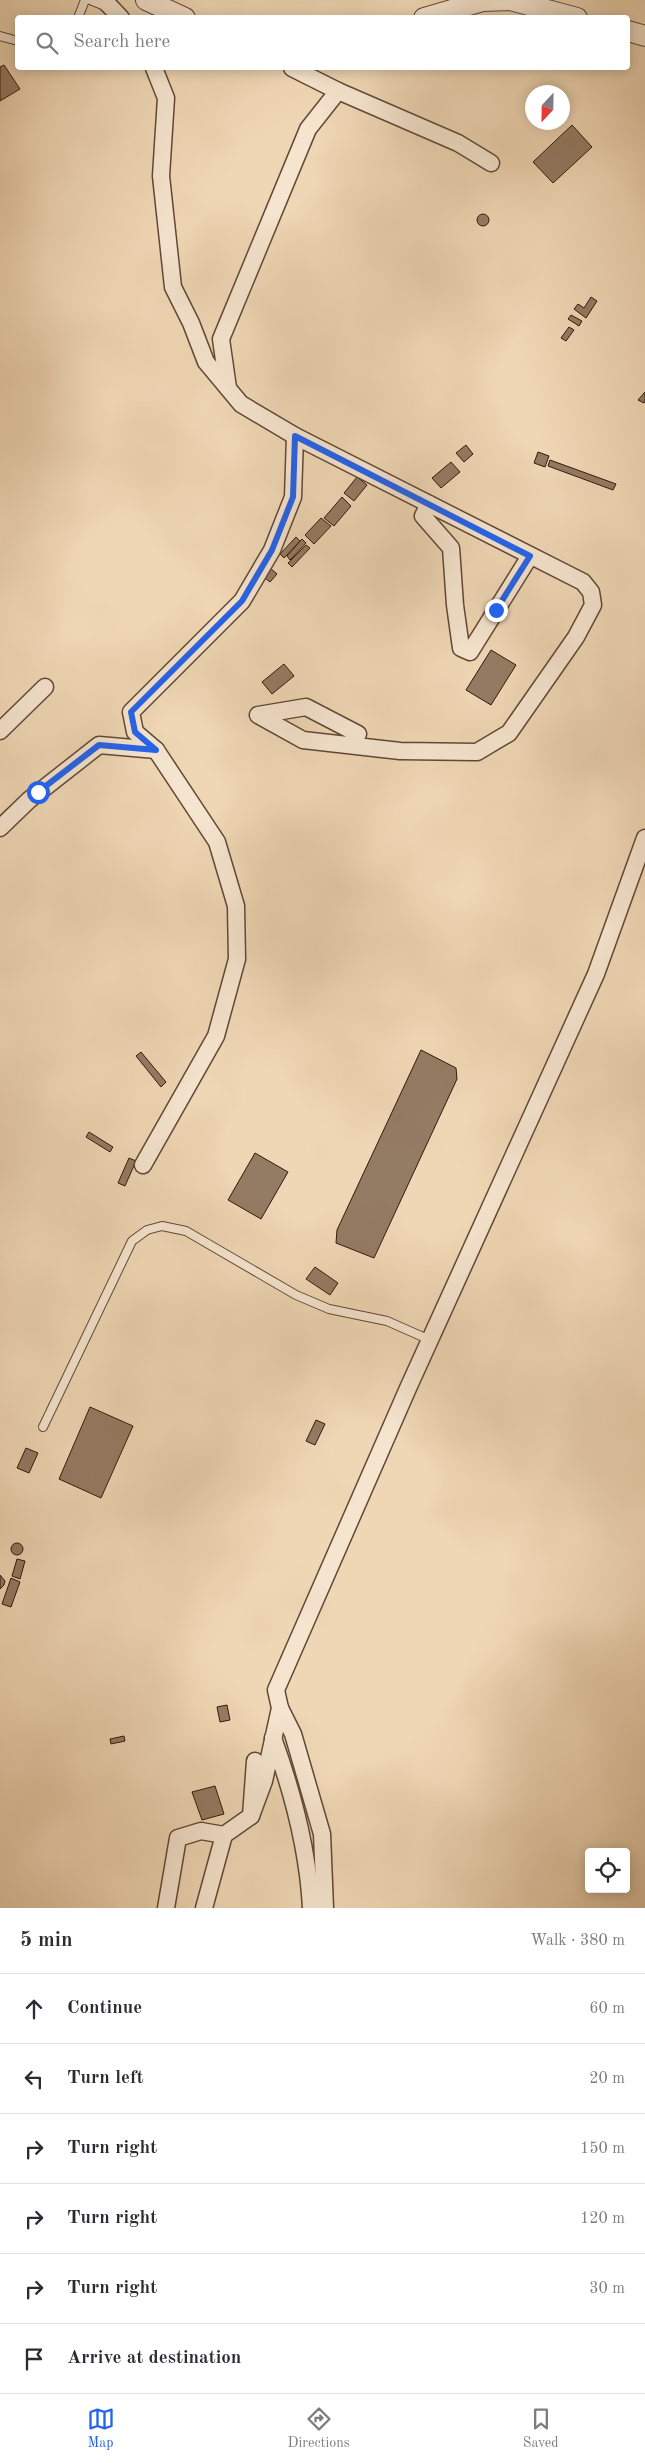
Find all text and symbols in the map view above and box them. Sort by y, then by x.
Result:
search box [15,15,630,70]
icon: search [33,29,61,57]
text: Search here [73,33,170,52]
north arrow [525,85,570,130]
route end [485,599,508,622]
route start [27,781,50,804]
map controls [585,1848,630,1893]
button: locate [585,1848,630,1893]
text: 5 min [20,1930,73,1951]
text: Walk · 380 m [530,1933,625,1949]
icon: ahead [20,1995,48,2023]
text: Continue [67,1999,142,2018]
text: 60 m [589,2001,625,2017]
icon: left [20,2065,48,2093]
text: Turn left [67,2069,144,2088]
text: 20 m [589,2071,625,2087]
icon: right [20,2135,48,2163]
text: Turn right [67,2139,157,2158]
text: 150 m [580,2141,625,2157]
icon: right [20,2205,48,2233]
text: Turn right [67,2209,157,2228]
text: 120 m [580,2211,625,2227]
icon: right [20,2275,48,2303]
text: Turn right [67,2279,157,2298]
text: 30 m [589,2281,625,2297]
icon: arrive [20,2345,48,2373]
text: Arrive at destination [67,2349,241,2368]
tab: Map [87,2405,115,2452]
tab: Directions [288,2405,350,2452]
tab: Saved [523,2405,558,2452]

